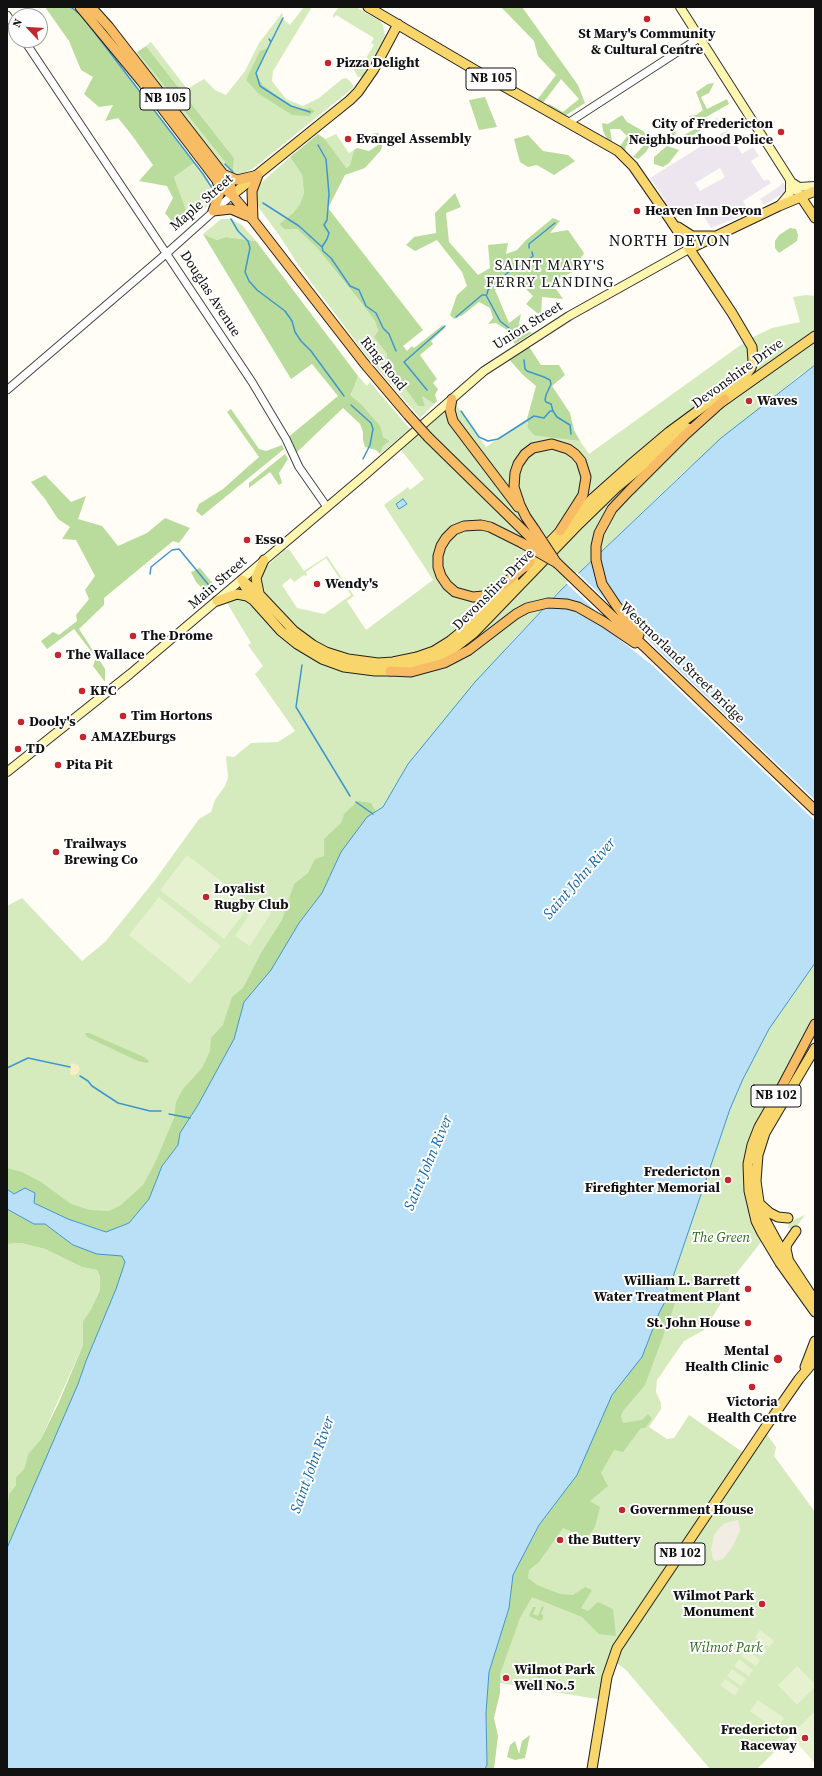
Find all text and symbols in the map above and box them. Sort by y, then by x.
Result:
north arrow [8,8,48,48]
marker: St Mary's Community & Cultural Centre [642,14,652,24]
text: N [9,16,26,30]
place label: St Mary's Community & Cultural Centre [578,26,716,58]
place label: Pizza Delight [336,55,419,71]
marker: Pizza Delight [323,58,333,68]
road number: NB 105 [466,68,516,90]
road number: NB 105 [140,88,190,110]
place label: City of Fredericton Neighbourhood Police [629,116,773,148]
marker: City of Fredericton Neighbourhood Police [776,127,786,137]
place label: Evangel Assembly [356,131,471,147]
marker: Evangel Assembly [343,134,353,144]
street label: Maple Street [167,171,237,235]
place label: Heaven Inn Devon [645,203,762,219]
marker: Heaven Inn Devon [632,206,642,216]
district label: NORTH DEVON [609,232,731,252]
street label: Douglas Avenue [176,248,244,340]
district label: SAINT MARY'S FERRY LANDING [486,257,614,292]
street label: Union Street [490,298,566,354]
street label: Ring Road [356,334,410,394]
street label: Devonshire Drive [689,335,787,413]
place label: Waves [757,393,797,409]
marker: Waves [744,396,754,406]
place label: Esso [255,532,284,548]
marker: Esso [242,535,252,545]
street label: Devonshire Drive [450,546,538,634]
street label: Main Street [185,553,251,613]
place label: Wendy's [325,576,378,592]
marker: Wendy's [312,579,322,589]
street label: Westmorland Street Bridge [616,599,748,727]
place label: The Drome [141,628,213,644]
marker: The Drome [128,631,138,641]
place label: The Wallace [66,647,145,663]
marker: The Wallace [53,650,63,660]
place label: KFC [90,683,116,699]
marker: KFC [77,686,87,696]
place label: Tim Hortons [131,708,212,724]
marker: Tim Hortons [118,711,128,721]
place label: Dooly's [29,714,76,730]
marker: Dooly's [16,717,26,727]
place label: AMAZEburgs [91,729,176,745]
marker: AMAZEburgs [78,732,88,742]
place label: TD [26,741,45,757]
marker: TD [13,744,23,754]
place label: Pita Pit [66,757,113,773]
marker: Pita Pit [53,760,63,770]
water label: Saint John River [540,835,620,923]
place label: Trailways Brewing Co [64,836,138,868]
marker: Trailways Brewing Co [51,847,61,857]
place label: Loyalist Rugby Club [214,881,288,914]
marker: Loyalist Rugby Club [201,892,211,902]
road number: NB 102 [751,1085,801,1107]
water label: Saint John River [401,1113,457,1213]
place label: Fredericton Firefighter Memorial [585,1164,720,1196]
marker: Fredericton Firefighter Memorial [723,1175,733,1185]
park label: The Green [692,1230,750,1246]
place label: William L. Barrett Water Treatment Plant [594,1273,740,1306]
marker: William L. Barrett Water Treatment Plant [743,1284,753,1294]
place label: St. John House [647,1315,740,1331]
marker: St. John House [743,1318,753,1328]
place label: Mental Health Clinic [685,1343,769,1376]
marker: Mental Health Clinic [772,1353,784,1365]
marker: Victoria Health Centre [747,1382,757,1392]
place label: Victoria Health Centre [707,1394,797,1426]
water label: Saint John River [287,1414,339,1516]
place label: Government House [630,1502,754,1518]
marker: Government House [617,1505,627,1515]
place label: the Buttery [568,1532,641,1548]
marker: the Buttery [555,1535,565,1545]
road number: NB 102 [655,1543,705,1565]
place label: Wilmot Park Monument [673,1588,754,1620]
marker: Wilmot Park Monument [757,1599,767,1609]
park label: Wilmot Park [689,1640,763,1656]
place label: Wilmot Park Well No.5 [514,1662,595,1694]
marker: Wilmot Park Well No.5 [501,1673,511,1683]
place label: Fredericton Raceway [721,1722,797,1754]
marker: Fredericton Raceway [800,1733,810,1743]

